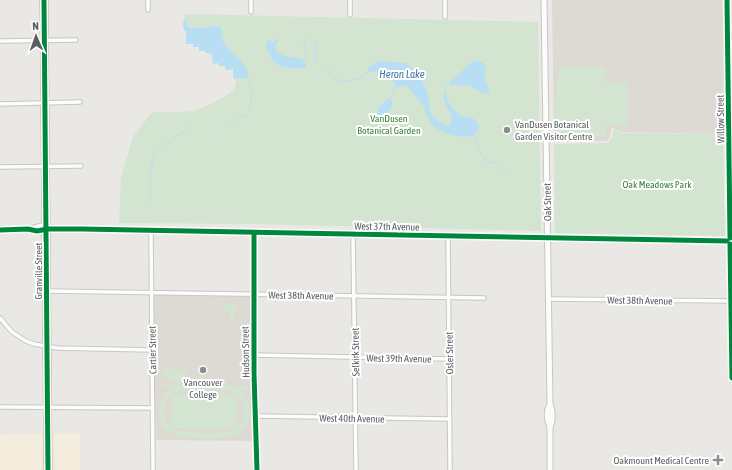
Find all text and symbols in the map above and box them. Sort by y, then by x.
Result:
north arrow [16,16,56,56]
text: N [32,20,39,32]
water label: Heron Lake [379,68,425,80]
street label: Willow Street [715,94,726,143]
park label: VanDusen Botanical Garden [357,113,421,136]
place label: VanDusen Botanical Garden Visitor Centre [515,119,593,142]
marker: VanDusen Botanical Garden Visitor Centre [502,125,512,135]
park label: Oak Meadows Park [622,179,692,190]
street label: Oak Street [542,183,553,221]
street label: West 37th Avenue [354,220,420,233]
street label: Granville Street [33,242,44,300]
street label: West 38th Avenue [268,289,334,302]
street label: West 38th Avenue [607,294,673,307]
street label: Cartier Street [147,326,158,374]
street label: Hudson Street [240,326,251,378]
street label: Selkirk Street [350,328,361,376]
street label: Osler Street [444,331,455,374]
street label: West 39th Avenue [366,352,432,365]
marker: Vancouver College [198,365,208,375]
place label: Vancouver College [184,377,223,400]
street label: West 40th Avenue [319,412,385,425]
marker: Oakmount Medical Centre [712,454,724,466]
place label: Oakmount Medical Centre [613,455,709,466]

